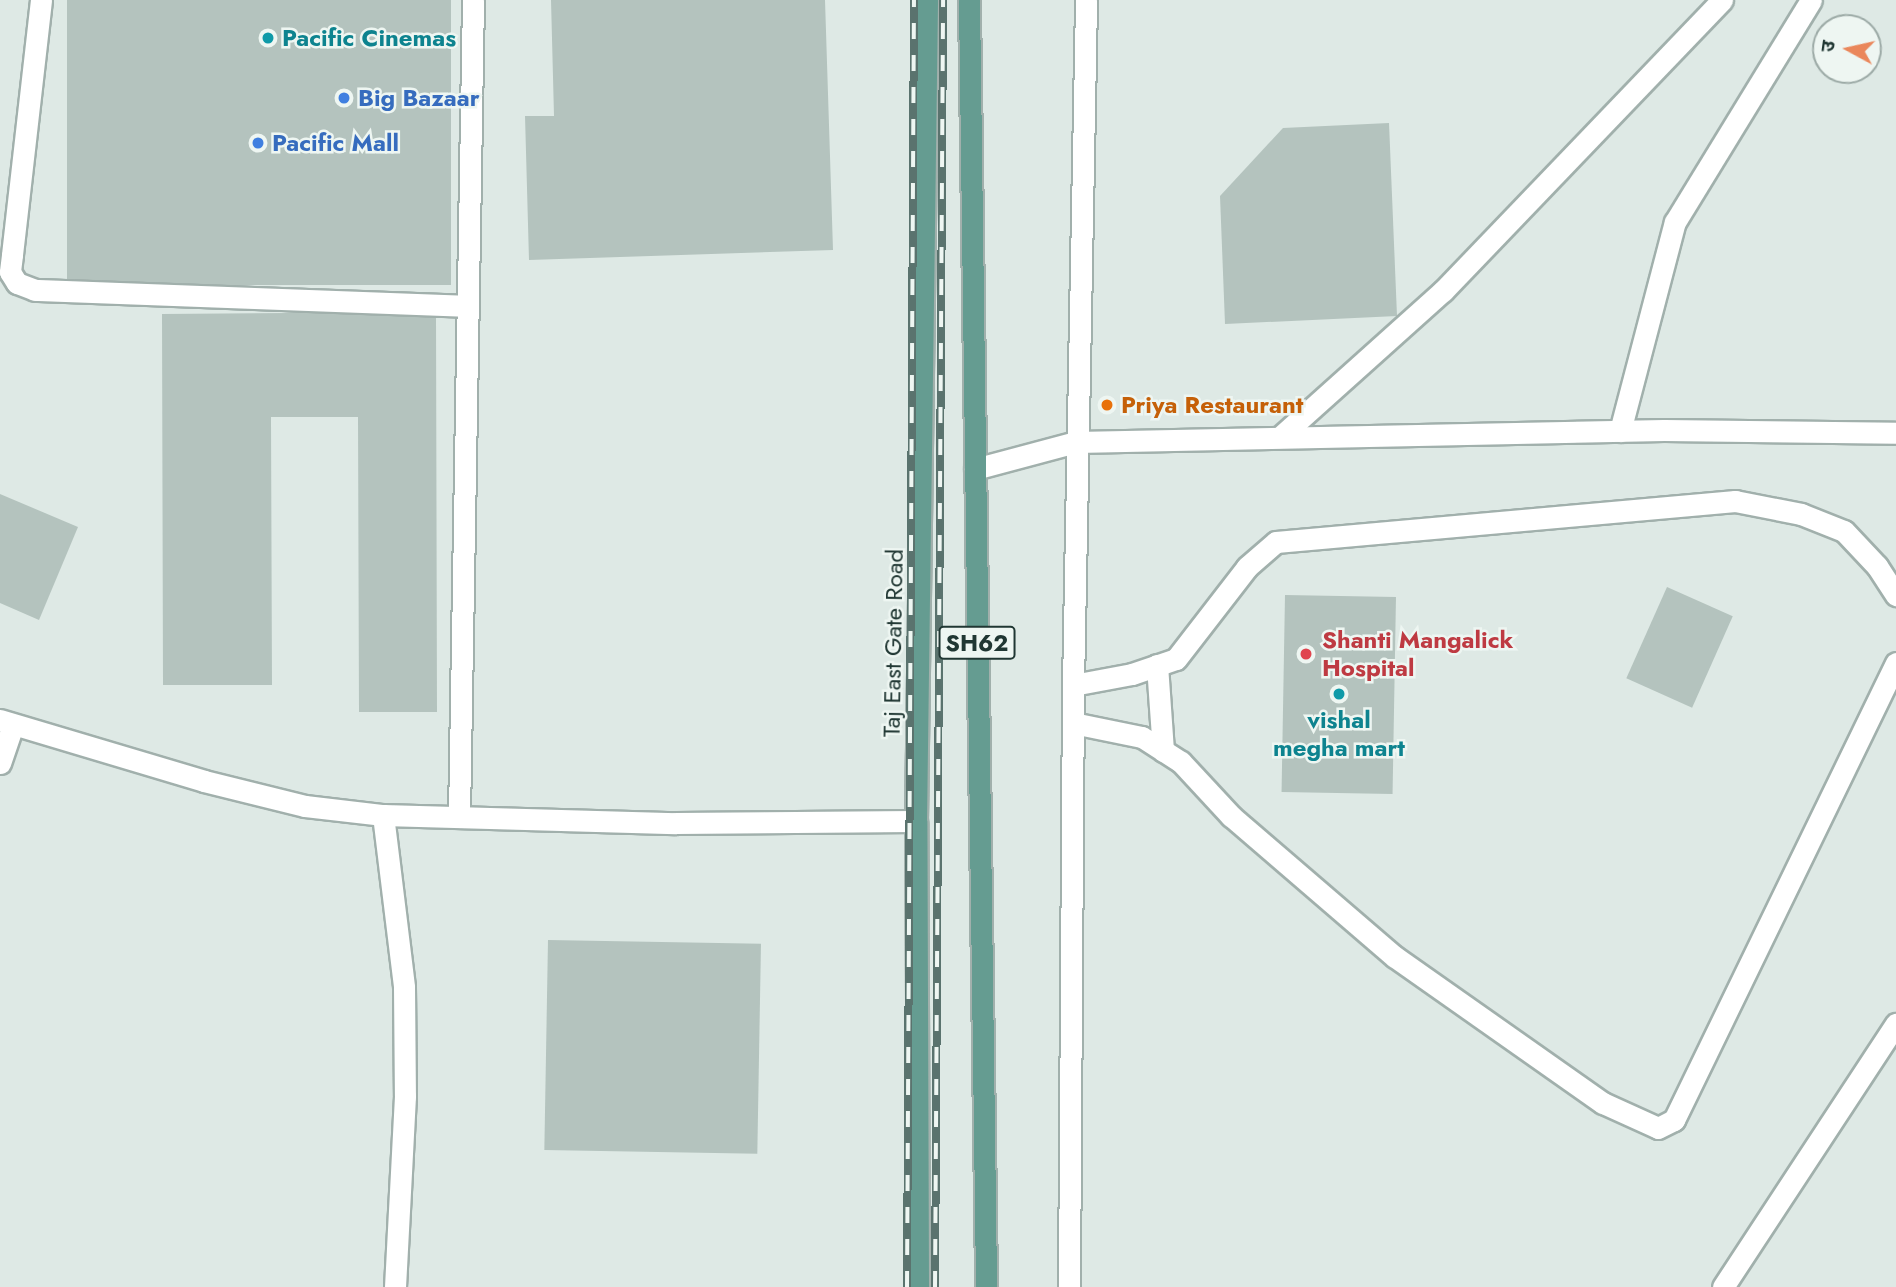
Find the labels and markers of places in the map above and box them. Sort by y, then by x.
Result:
place label: Pacific Cinemas [282,24,456,52]
marker: Pacific Cinemas [260,30,276,46]
place label: Big Bazaar [358,84,480,112]
marker: Big Bazaar [336,90,352,106]
place label: Pacific Mall [272,129,399,157]
marker: Pacific Mall [250,135,266,151]
place label: Priya Restaurant [1121,391,1303,419]
marker: Priya Restaurant [1099,397,1115,413]
place label: Shanti Mangalick Hospital [1322,626,1513,682]
marker: Shanti Mangalick Hospital [1296,644,1316,664]
marker: vishal megha mart [1331,686,1347,702]
place label: vishal megha mart [1273,706,1405,762]

